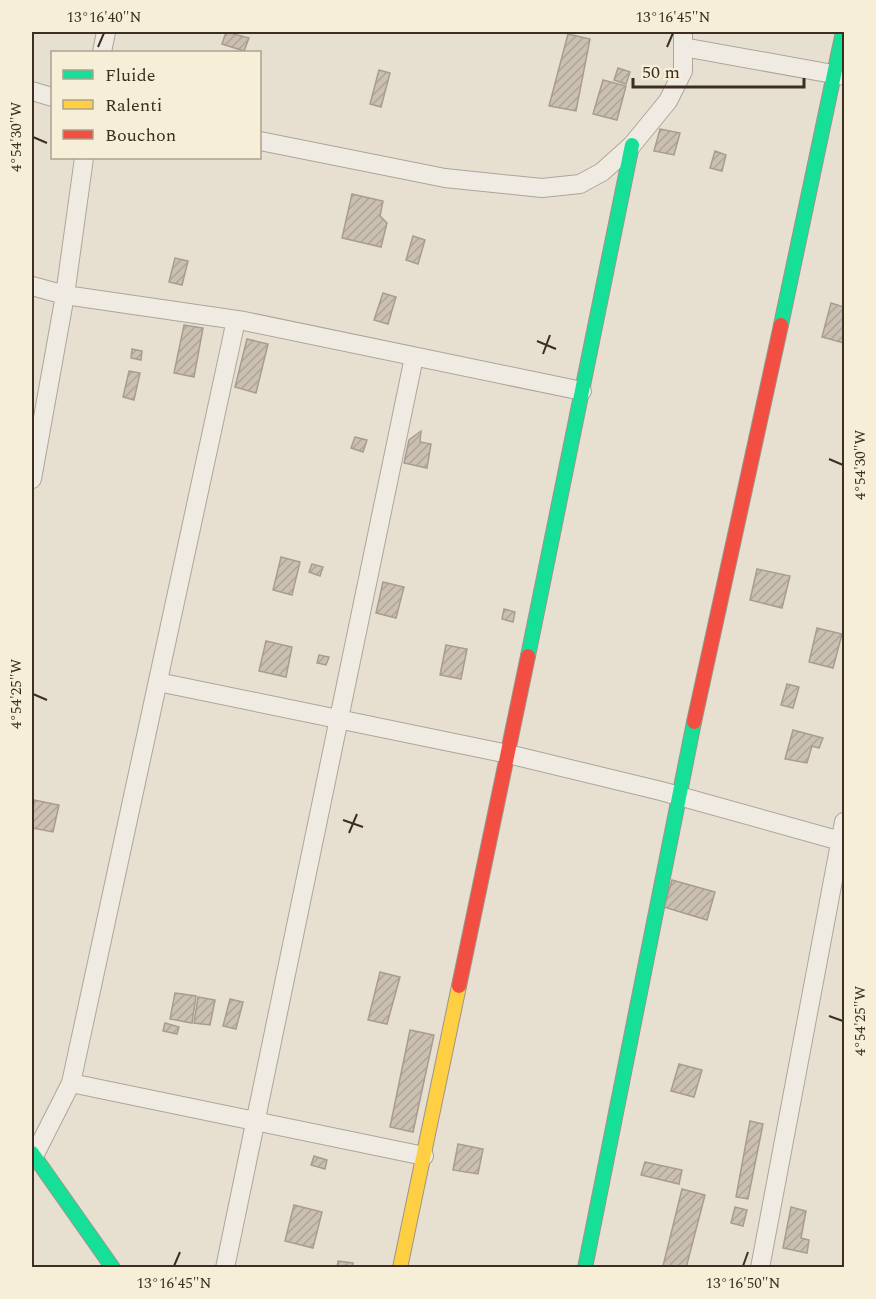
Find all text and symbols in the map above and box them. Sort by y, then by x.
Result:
text: 13°16'40"N [67,6,142,29]
text: 13°16'45"N [636,6,711,29]
legend [51,51,261,159]
scale bar [633,51,804,89]
text: 50 m [642,59,680,86]
text: Fluide [105,62,156,89]
text: Ralenti [105,92,162,119]
text: 4°54'30"W [5,102,28,172]
text: Bouchon [105,122,176,149]
text: 4°54'30"W [849,430,872,500]
text: 4°54'25"W [5,659,28,729]
text: 4°54'25"W [849,986,872,1056]
text: 13°16'45"N [137,1272,212,1295]
text: 13°16'50"N [706,1272,781,1295]

